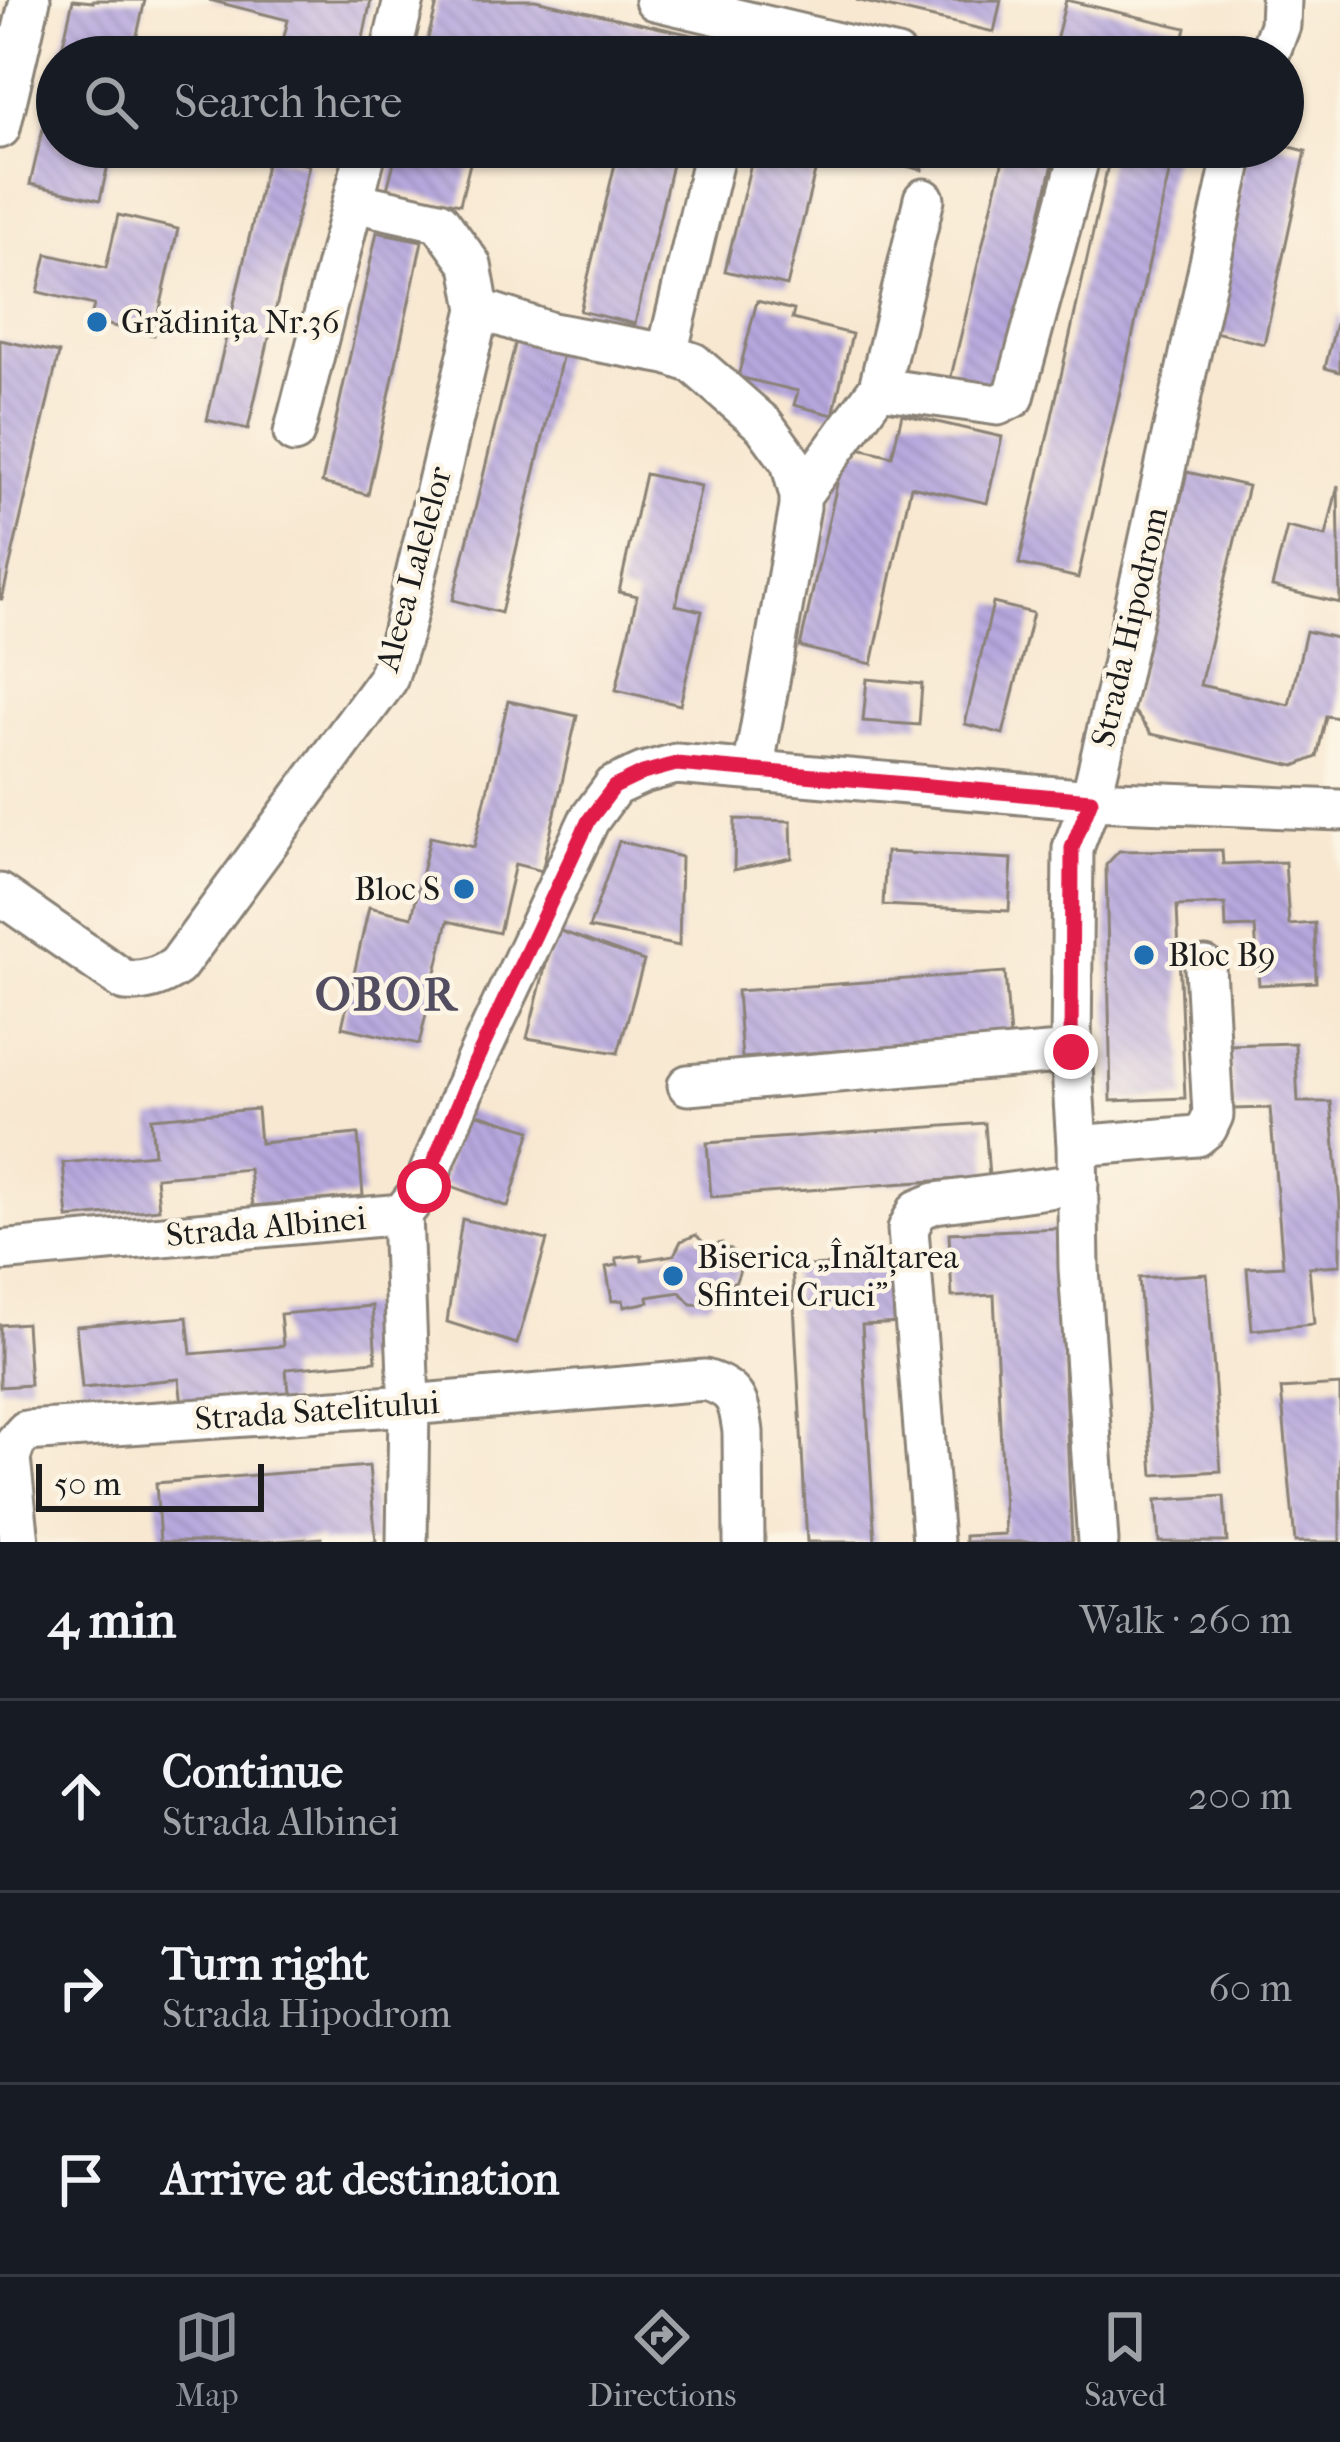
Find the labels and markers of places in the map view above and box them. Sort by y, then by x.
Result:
place label: Grădinița Nr.36 [121,303,340,342]
marker: Grădinița Nr.36 [84,309,110,335]
place label: Bloc S [354,870,440,909]
marker: Bloc S [451,876,477,902]
place label: Bloc B9 [1168,936,1275,975]
marker: Bloc B9 [1131,942,1157,968]
place label: Biserica „Înălțarea Sfintei Cruci" [697,1237,959,1315]
marker: Biserica „Înălțarea Sfintei Cruci" [660,1263,686,1289]

